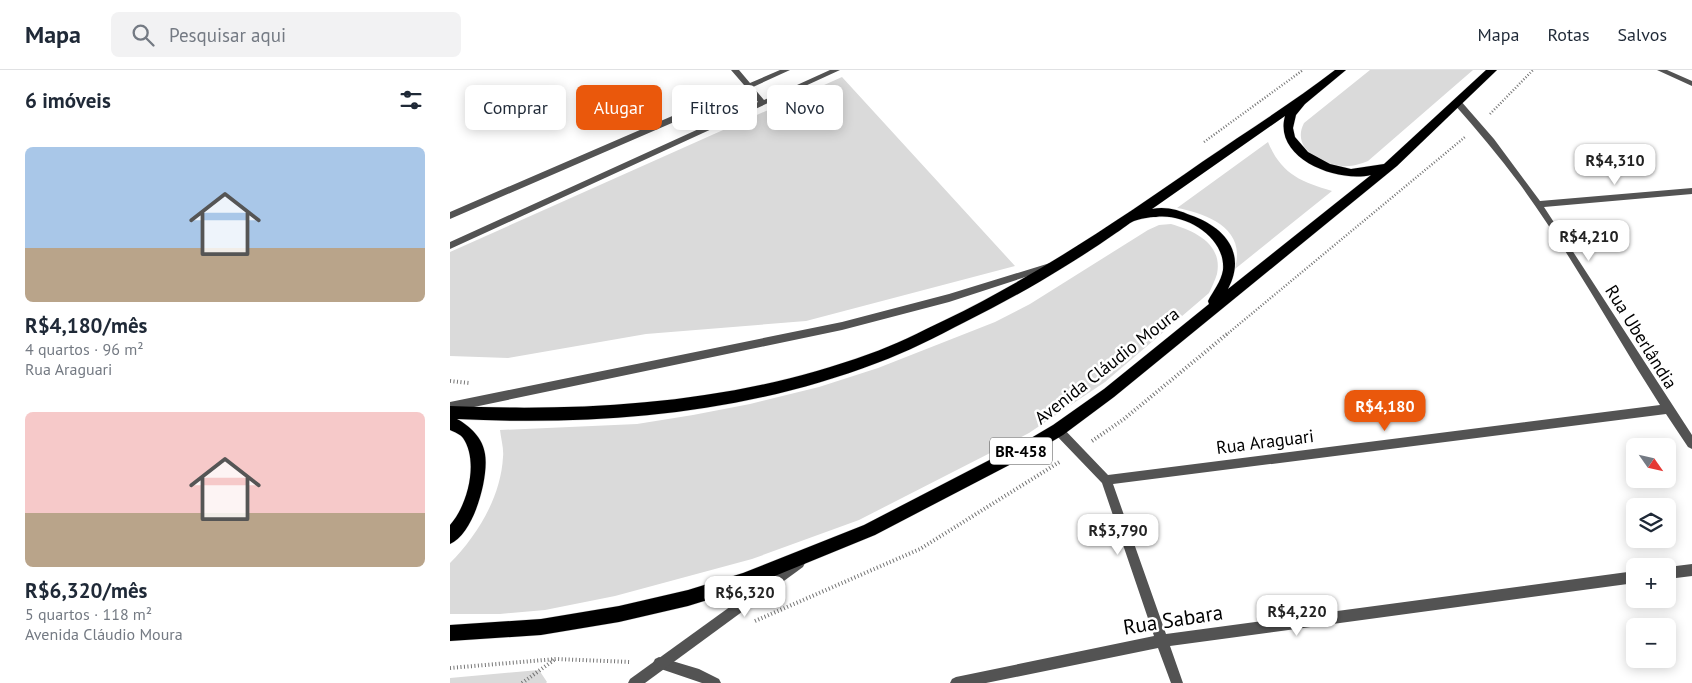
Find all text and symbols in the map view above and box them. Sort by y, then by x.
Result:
search box [111,12,461,57]
text: Mapa [25,19,81,50]
icon: search [129,21,157,49]
text: Pesquisar aqui [169,23,286,47]
text: Mapa [1478,23,1519,46]
text: Rotas [1547,23,1590,46]
text: Salvos [1618,23,1667,46]
chip: Comprar [465,85,566,130]
chip: Alugar [576,85,662,130]
chip: Filtros [672,85,757,130]
chip: Novo [767,85,843,130]
icon: filters [397,86,425,114]
text: 6 imóveis [25,87,111,114]
pin: R$4,310 [1569,144,1661,186]
text: R$4,310 [1585,150,1645,170]
icon: home [180,179,270,269]
pin: R$4,210 [1543,220,1635,262]
text: R$4,210 [1559,226,1619,246]
street label: Rua Uberlândia [1600,281,1682,393]
street label: Avenida Cláudio Moura [1030,302,1184,429]
text: R$4,180/mês [25,312,147,339]
text: 4 quartos · 96 m² [25,339,143,359]
text: Rua Araguari [25,359,112,379]
pin: R$4,180 [1339,390,1431,432]
text: R$4,180 [1355,396,1415,416]
street label: Rua Araguari [1215,424,1315,459]
road number: BR-458 [990,438,1052,464]
north arrow [1626,438,1676,488]
map controls [1626,438,1676,668]
icon: home [180,444,270,534]
button: layers [1626,498,1676,548]
pin: R$3,790 [1072,514,1164,556]
text: R$3,790 [1088,520,1148,540]
button: + [1626,558,1676,608]
pin: R$6,320 [699,576,791,618]
text: R$6,320/mês [25,577,147,604]
text: R$6,320 [715,582,775,602]
pin: R$4,220 [1251,594,1343,637]
street label: Rua Sabara [1121,598,1225,641]
text: R$4,220 [1267,601,1327,621]
text: 5 quartos · 118 m² [25,604,152,624]
button: − [1626,618,1676,668]
text: Avenida Cláudio Moura [25,624,183,644]

